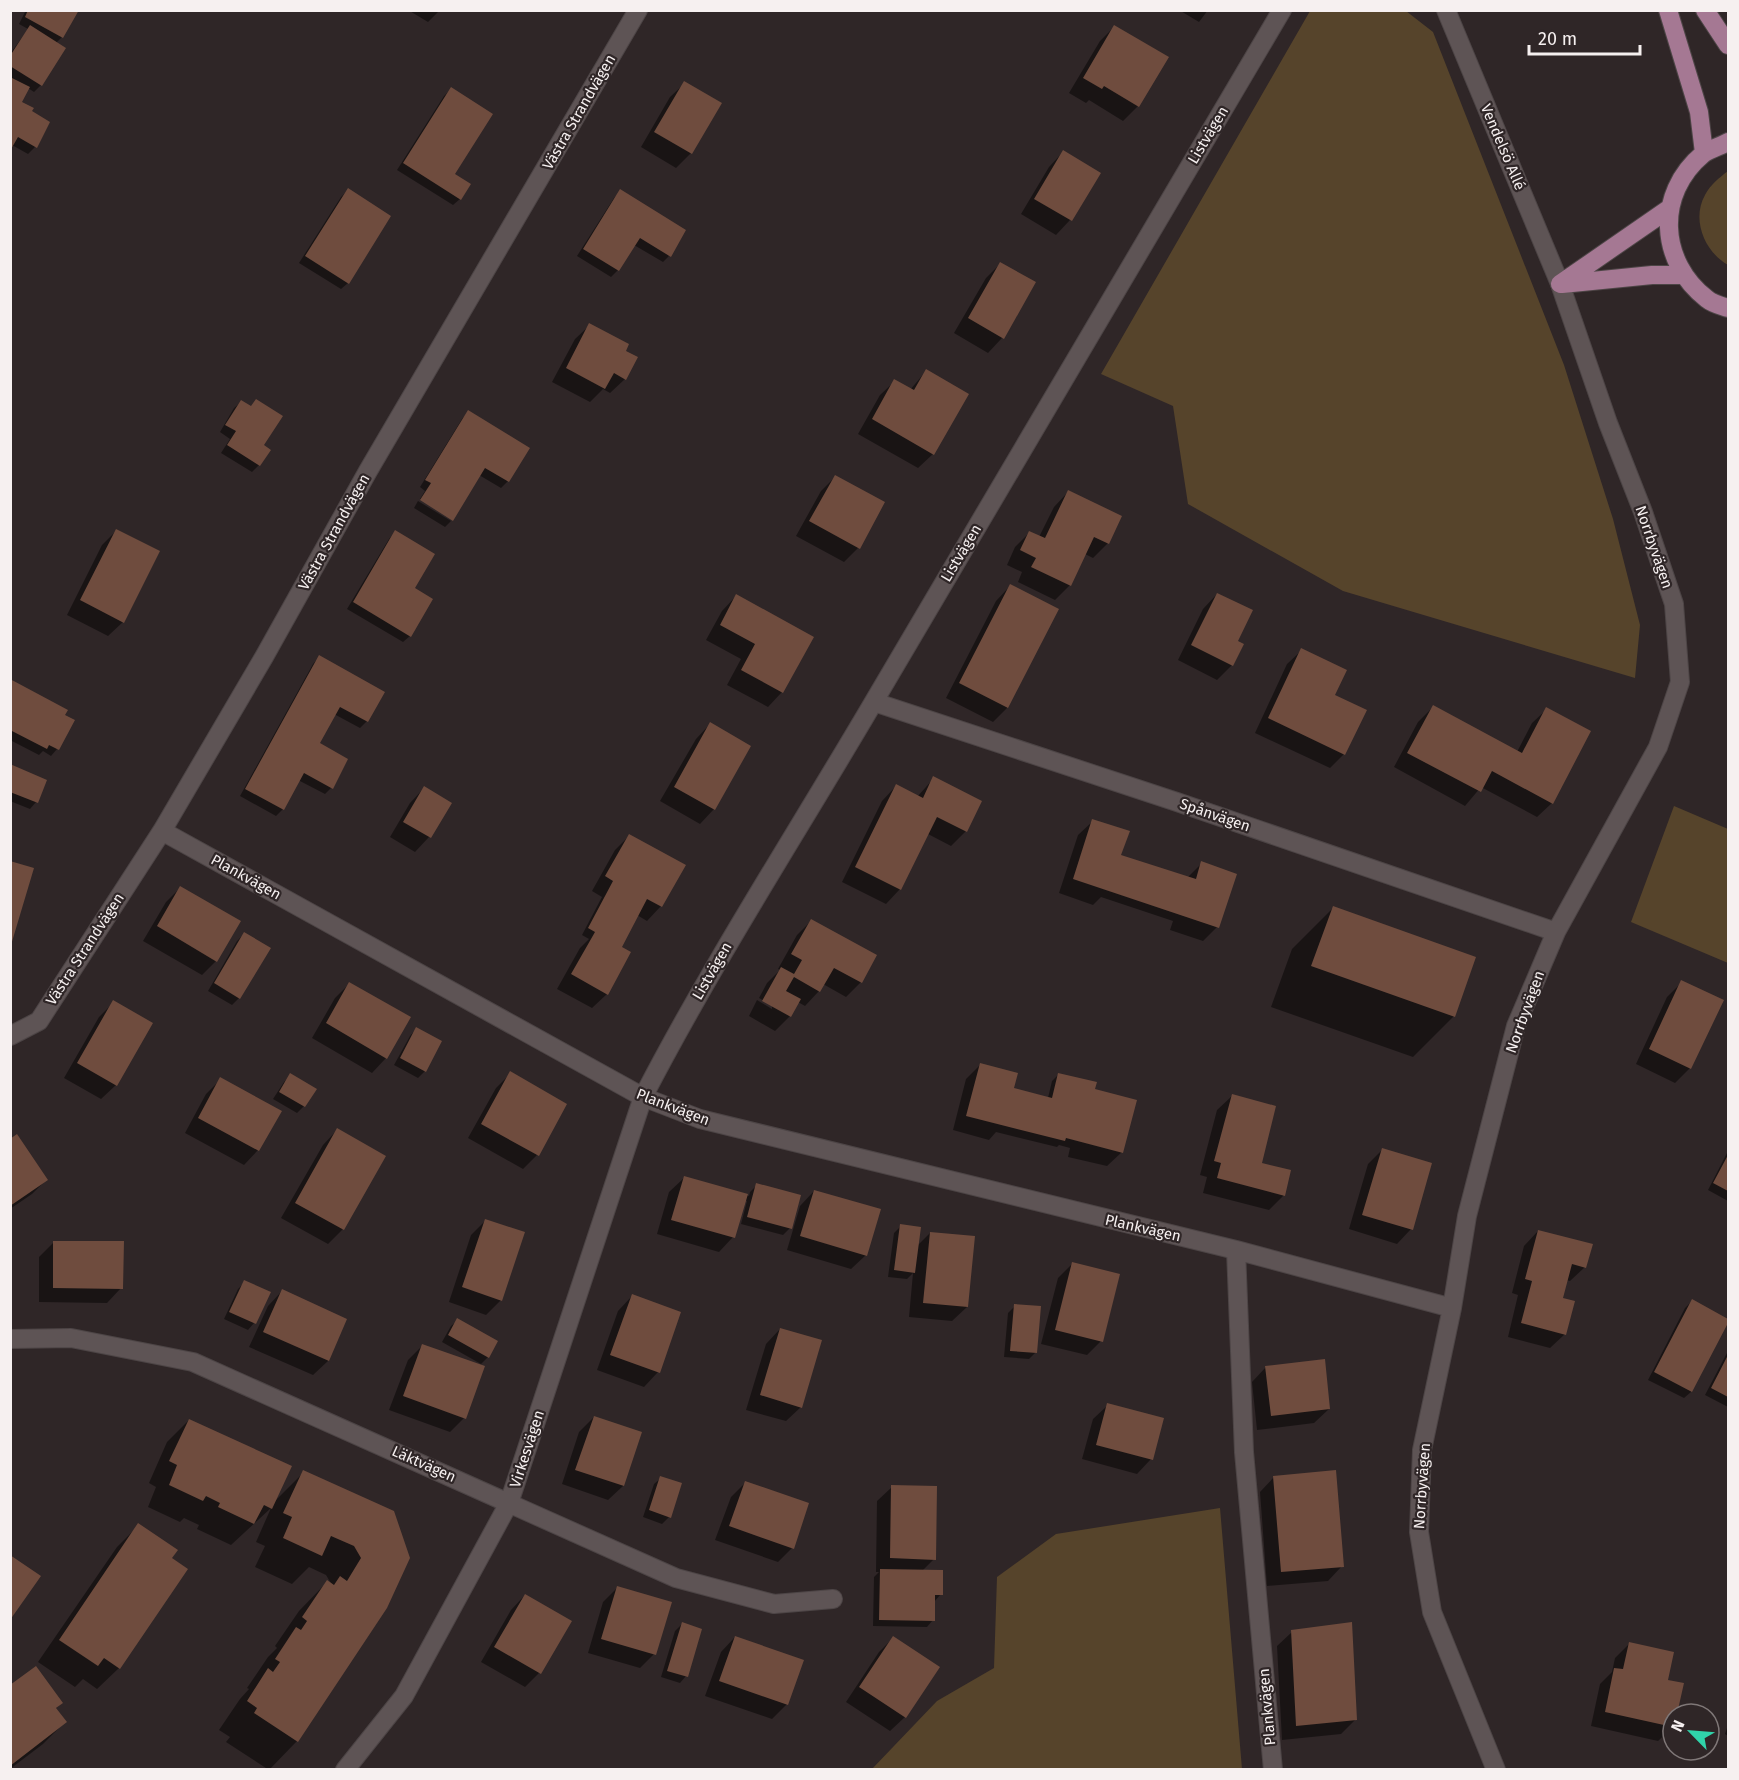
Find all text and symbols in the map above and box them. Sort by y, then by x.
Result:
scale bar [1529,18,1640,56]
text: 20 m [1538,28,1577,50]
street label: Västra Strandvägen [539,51,619,173]
street label: Vendelsö Allé [1477,101,1529,193]
street label: Listvägen [1184,103,1232,167]
street label: Västra Strandvägen [295,471,373,593]
street label: Norrbyvägen [1631,503,1677,591]
street label: Listvägen [937,521,985,585]
street label: Spånvägen [1177,795,1253,835]
street label: Plankvägen [208,850,284,904]
street label: Västra Strandvägen [42,890,128,1008]
street label: Listvägen [688,939,736,1003]
street label: Norrbyvägen [1502,968,1548,1056]
street label: Plankvägen [634,1085,712,1129]
street label: Plankvägen [1103,1211,1183,1245]
street label: Virkesvägen [506,1408,548,1490]
street label: Läktvägen [389,1442,459,1486]
street label: Norrbyvägen [1410,1442,1434,1530]
street label: Plankvägen [1255,1668,1279,1746]
north arrow [1661,1702,1721,1762]
text: N [1667,1717,1689,1735]

